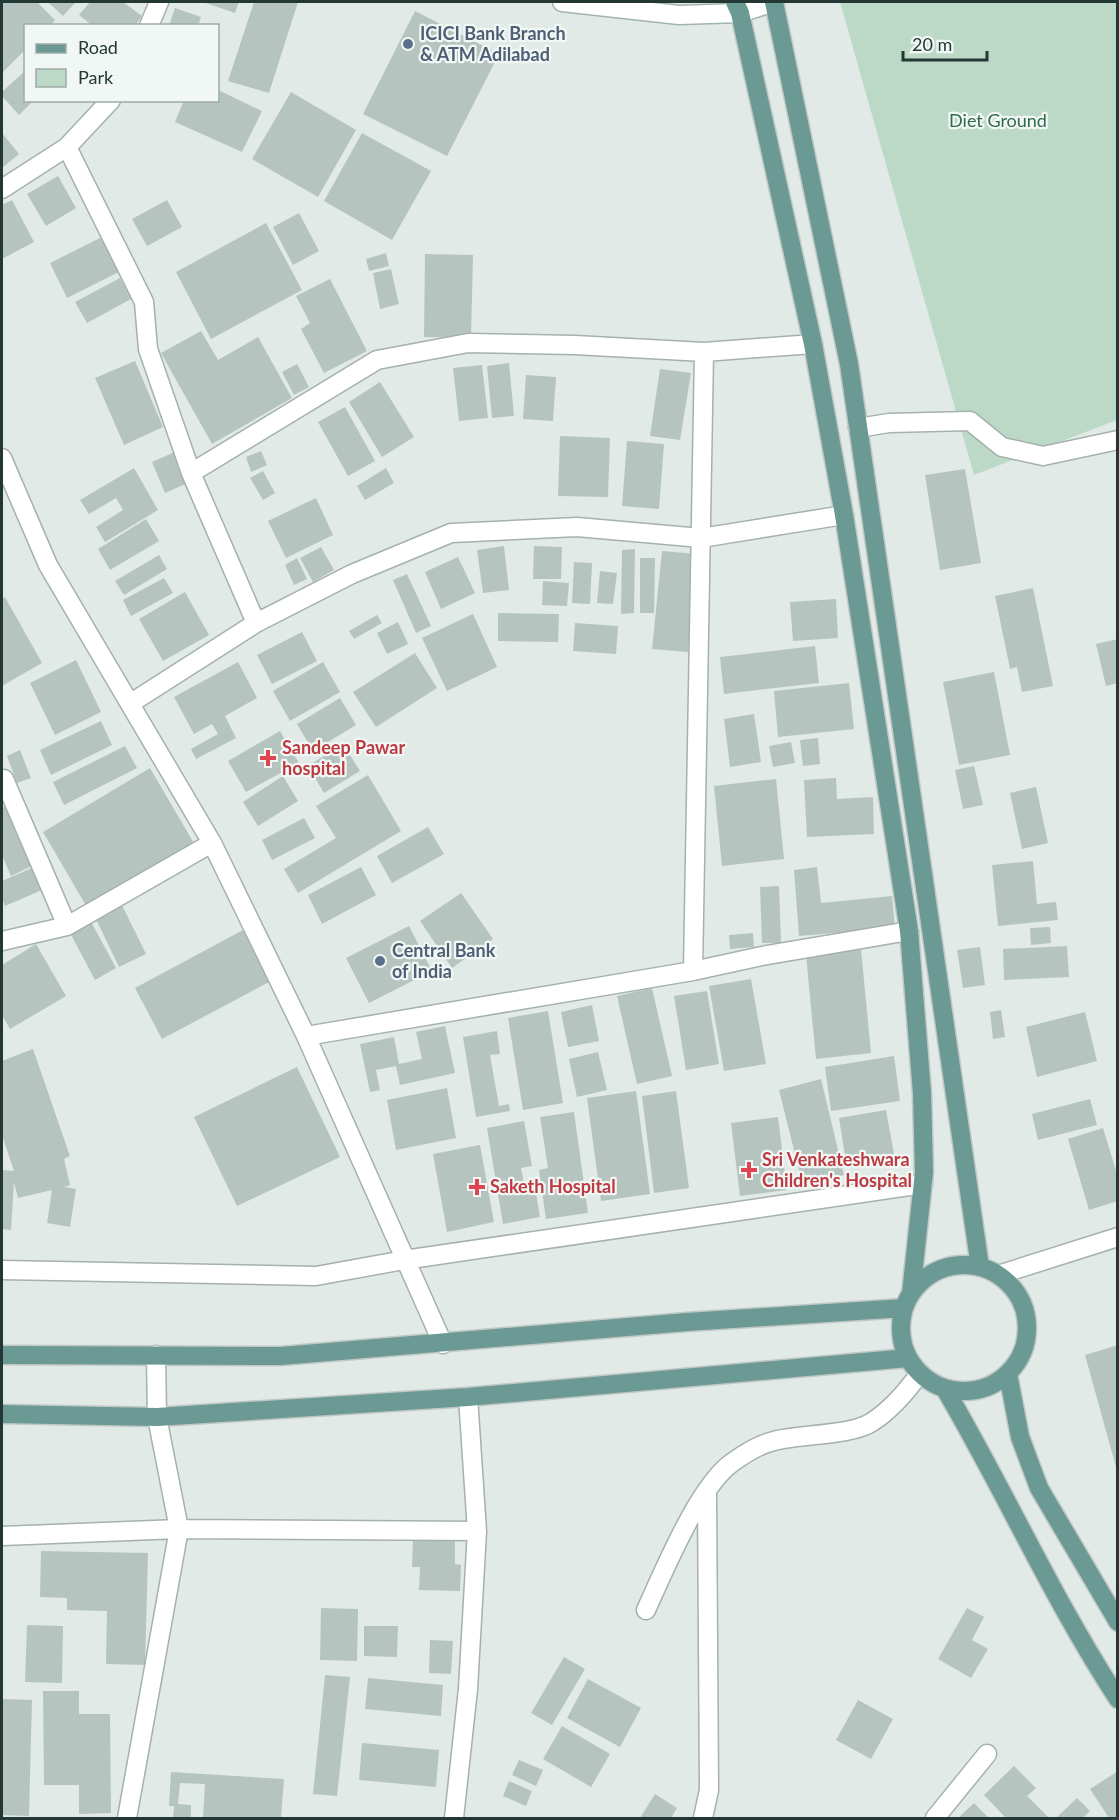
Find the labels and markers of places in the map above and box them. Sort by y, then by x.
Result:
place label: ICICI Bank Branch & ATM Adilabad [420,22,566,65]
marker: ICICI Bank Branch & ATM Adilabad [401,37,415,51]
place label: Sandeep Pawar hospital [282,736,405,779]
marker: Sandeep Pawar hospital [259,749,277,767]
place label: Central Bank of India [392,939,496,982]
marker: Central Bank of India [373,954,387,968]
place label: Sri Venkateshwara Children's Hospital [762,1148,912,1191]
marker: Sri Venkateshwara Children's Hospital [740,1161,758,1179]
place label: Saketh Hospital [490,1175,616,1197]
marker: Saketh Hospital [468,1178,486,1196]

